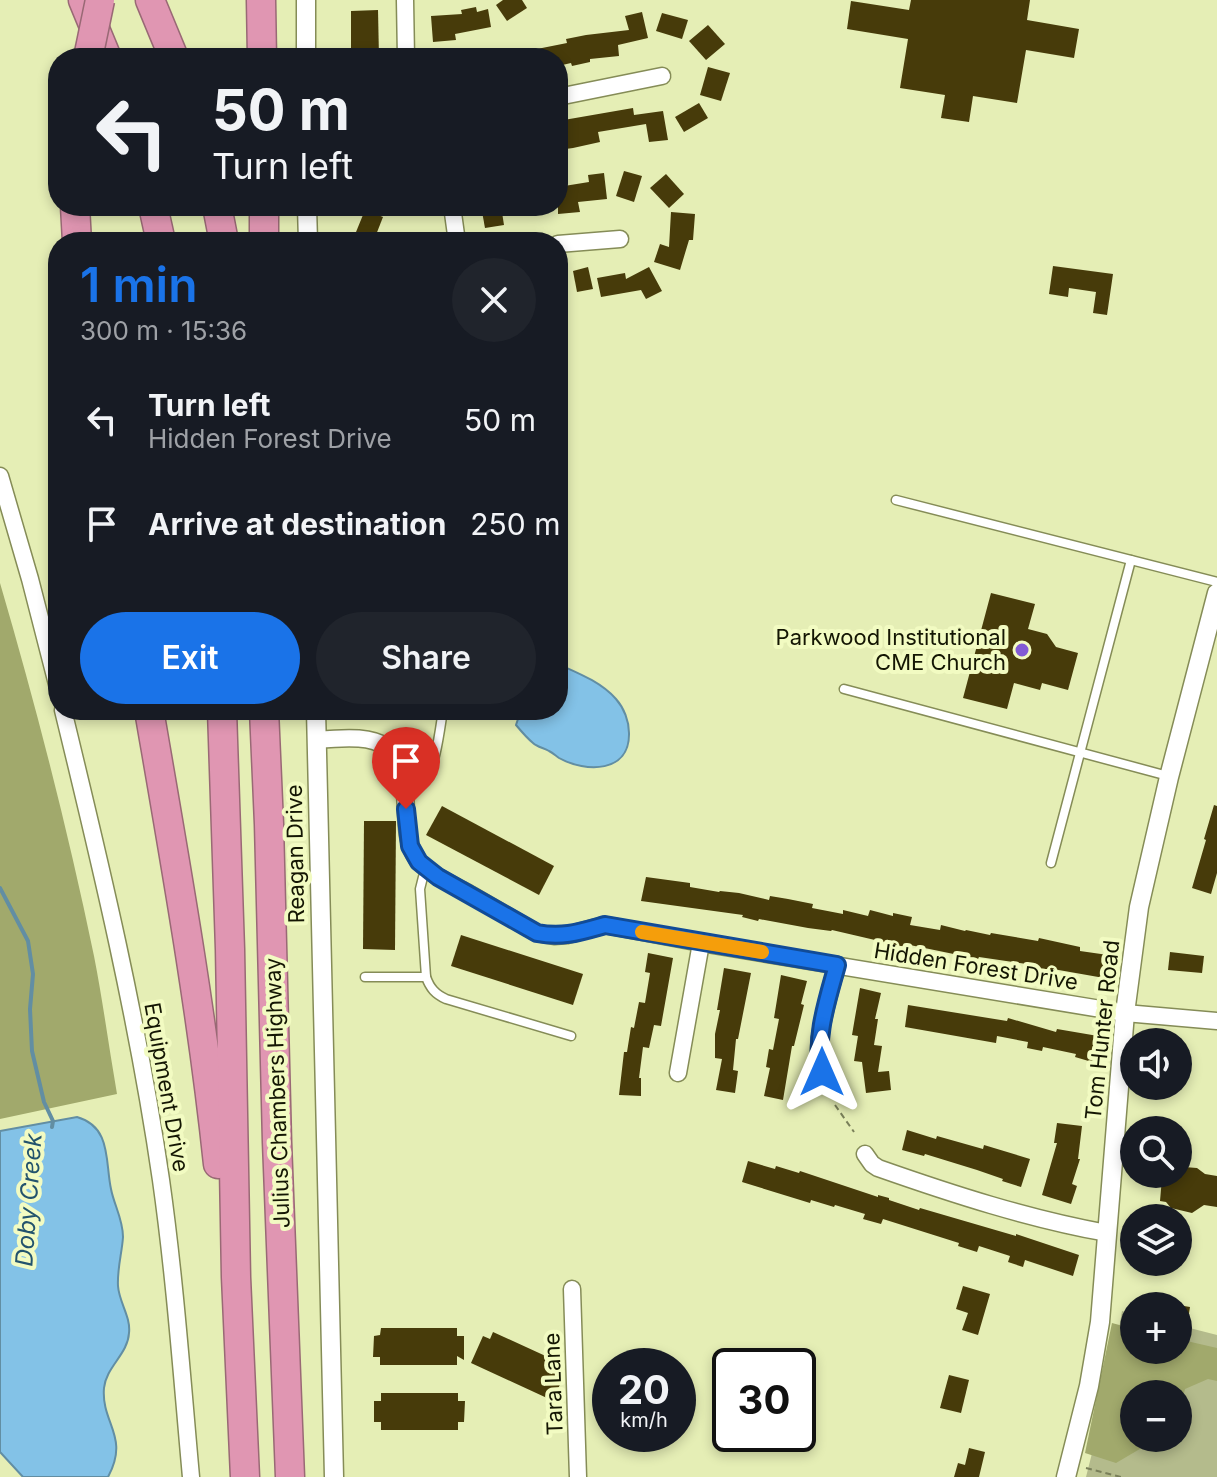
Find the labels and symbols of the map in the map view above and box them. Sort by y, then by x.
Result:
place label: Parkwood Institutional CME Church [776,624,1006,675]
marker: Parkwood Institutional CME Church [1013,641,1031,659]
pin [372,727,440,809]
street label: Reagan Drive [281,784,309,924]
street label: Hidden Forest Drive [872,937,1080,995]
street label: Tom Hunter Road [1080,939,1124,1121]
street label: Julius Chambers Highway [259,957,295,1229]
street label: Equipment Drive [139,1000,195,1174]
position arrow [780,1030,864,1114]
water label: Doby Creek [9,1132,48,1267]
street label: Tara Lane [538,1332,568,1436]
speed limit sign: 30 [712,1348,816,1452]

